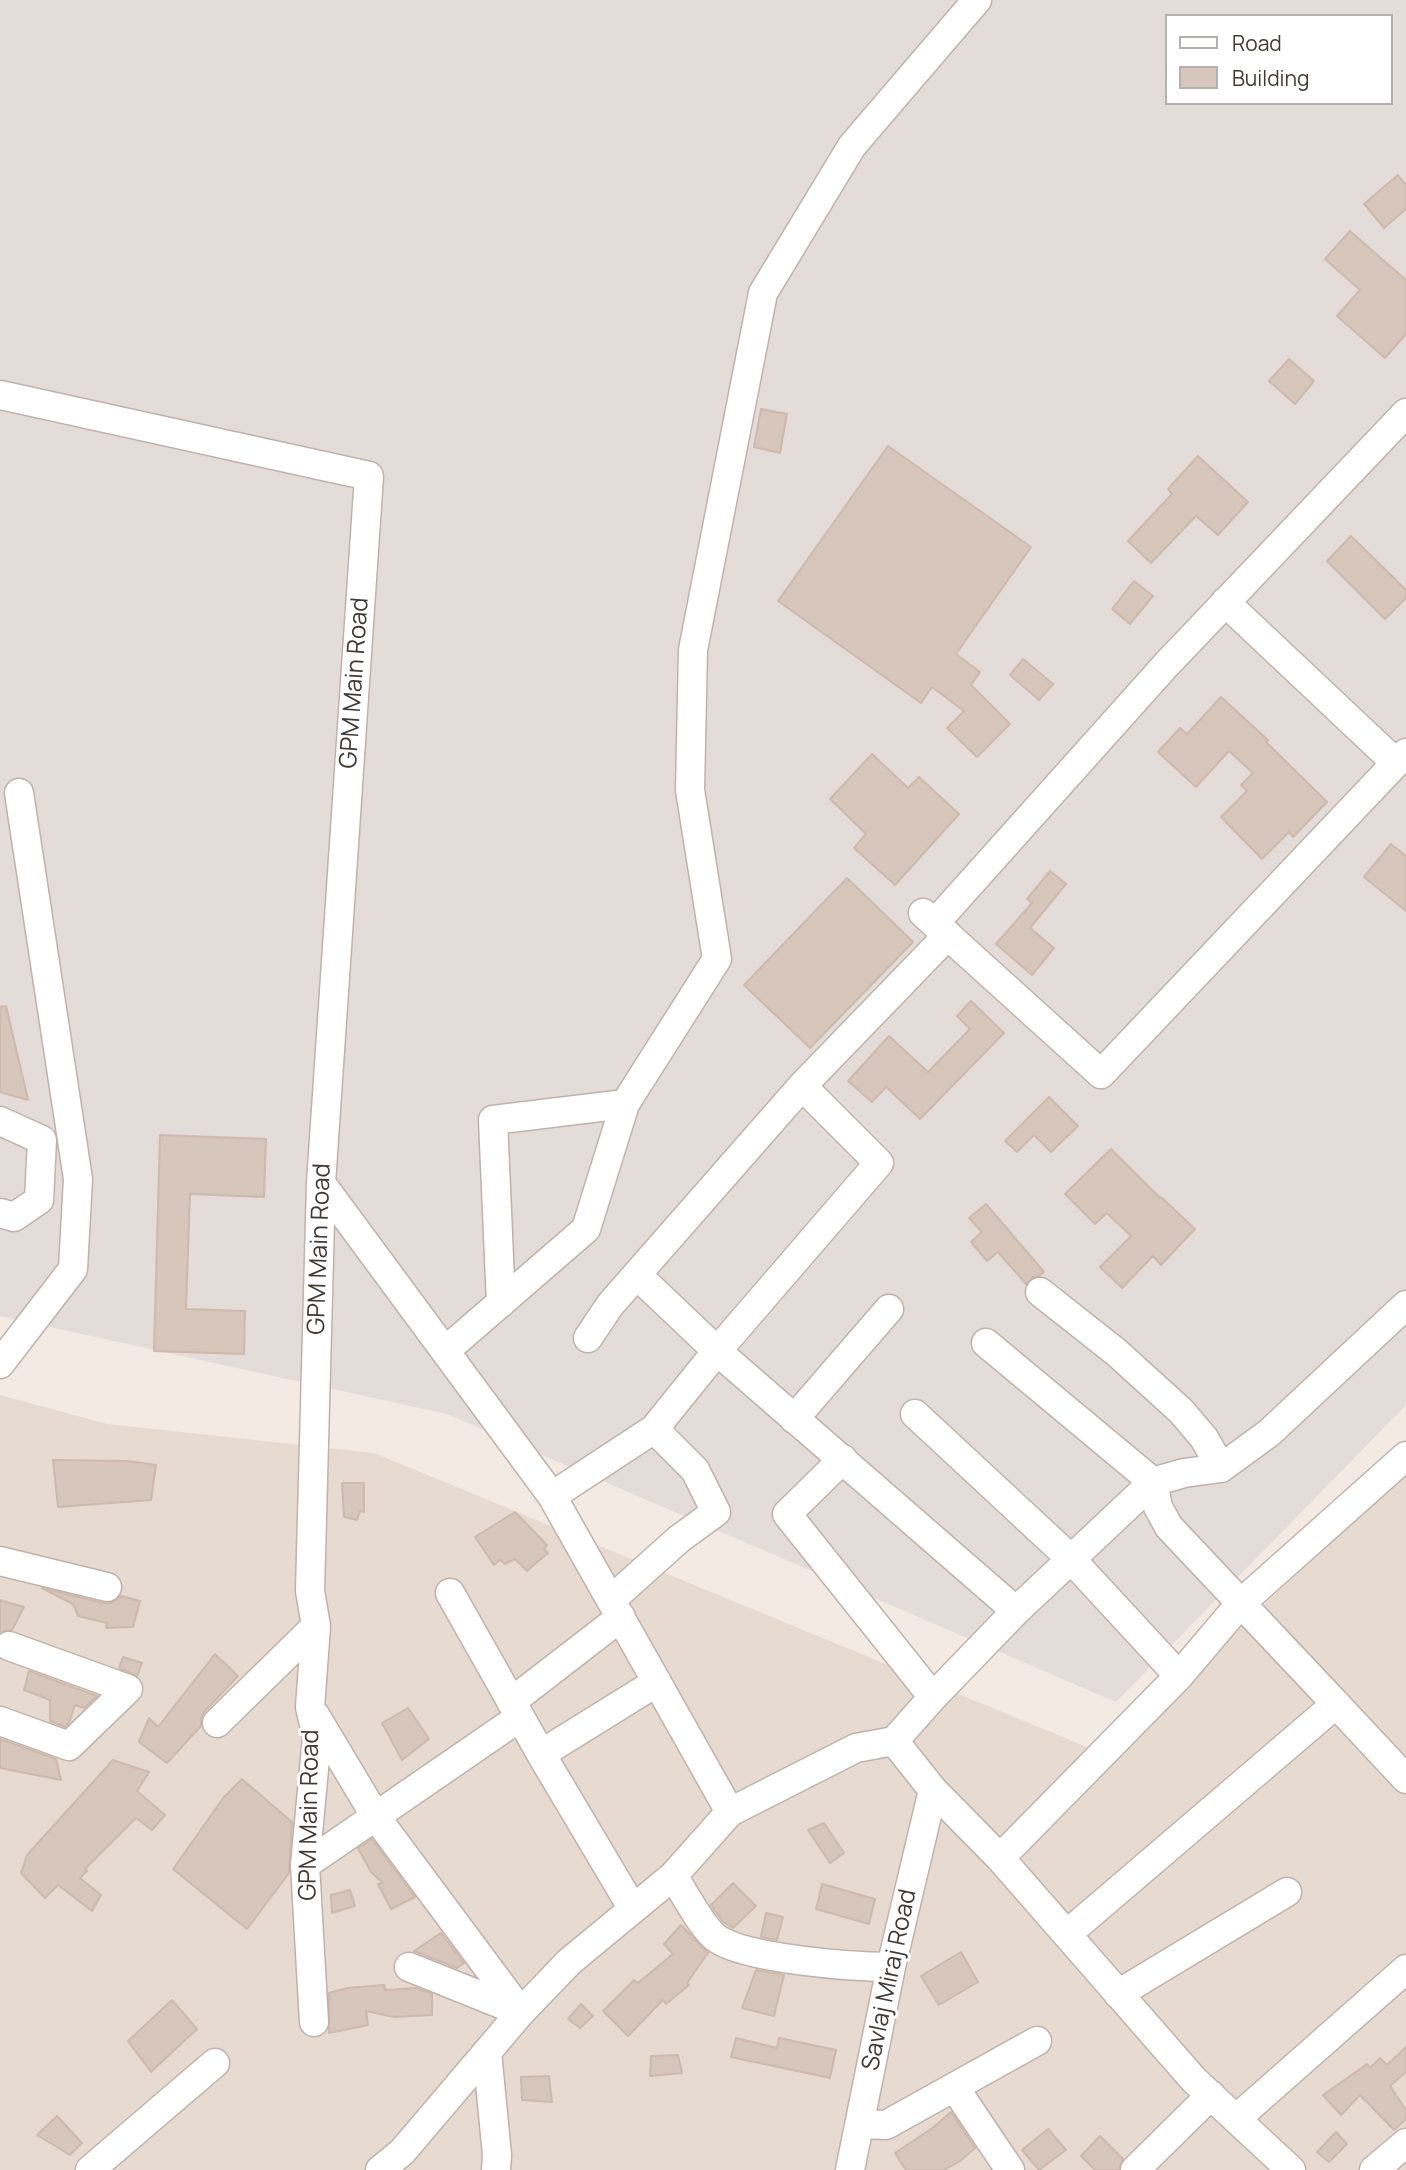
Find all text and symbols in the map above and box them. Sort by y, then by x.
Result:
legend [1164,14,1392,105]
text: Road [1232,29,1282,57]
text: Building [1232,64,1309,92]
street label: GPM Main Road [335,596,375,770]
street label: GPM Main Road [303,1163,337,1335]
street label: GPM Main Road [294,1729,326,1901]
street label: Savlaj Miraj Road [857,1887,923,2073]

